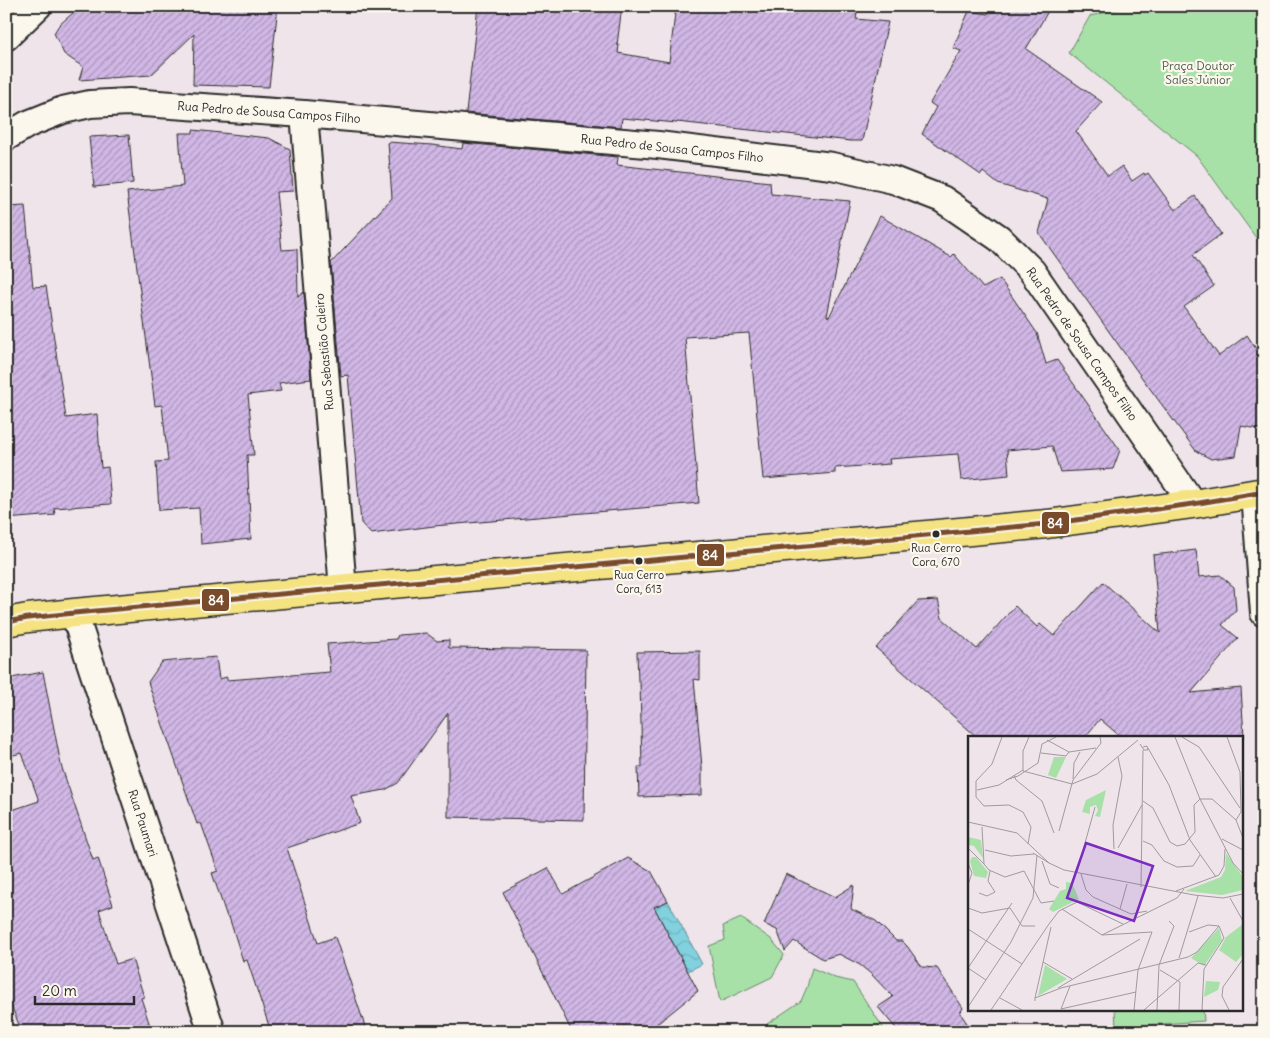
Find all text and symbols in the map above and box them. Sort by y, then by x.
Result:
park label: Praça Doutor Sales Júnior [1162,58,1234,87]
street label: Rua Pedro de Sousa Campos Filho [177,98,361,126]
street label: Rua Pedro de Sousa Campos Filho [580,131,764,165]
street label: Rua Pedro de Sousa Campos Filho [1023,264,1141,424]
street label: Rua Sebastião Caleiro [311,293,337,411]
line badge: 84 [1041,511,1070,535]
text: 84 [1047,514,1063,532]
marker: Rua Cerro Cora, 670 [931,529,941,539]
place label: Rua Cerro Cora, 670 [911,541,961,569]
line badge: 84 [696,543,725,567]
text: 84 [702,546,718,564]
marker: Rua Cerro Cora, 613 [634,556,644,566]
place label: Rua Cerro Cora, 613 [614,568,664,596]
line badge: 84 [201,588,230,612]
text: 84 [208,591,224,609]
inset map [968,736,1242,1010]
street label: Rua Paumari [125,787,161,859]
scale bar [35,973,134,1005]
text: 20 m [42,981,77,1000]

